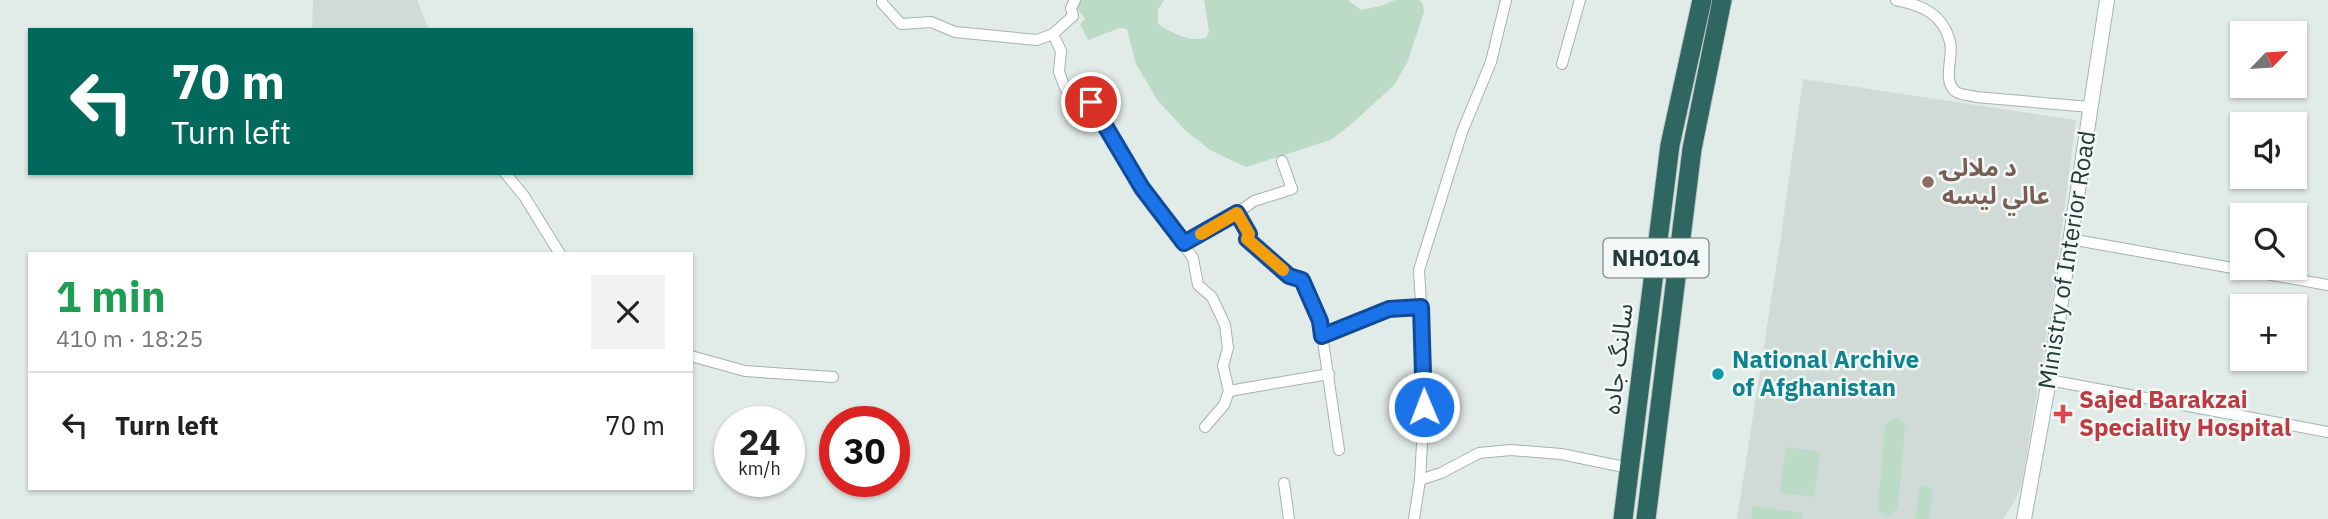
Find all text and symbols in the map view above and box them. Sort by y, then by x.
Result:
north arrow [2230,21,2306,98]
map controls [2230,21,2307,371]
text: 70 m [171,49,285,112]
icon: left [56,56,147,147]
pin [1061,72,1121,132]
icon: arrive [1072,83,1110,121]
text: Turn left [171,111,291,153]
button: sound [2230,112,2307,189]
street label: Ministry of Interior Road [2030,128,2102,391]
place label: د ملالۍ عالي لیسه [1939,151,2050,216]
marker: د ملالۍ عالي لیسه [1920,174,1936,190]
button: search [2230,203,2307,280]
road number: NH0104 [1604,238,1708,278]
text: 1 min [56,269,166,324]
button: close [591,275,665,349]
button: + [2230,294,2307,371]
street label: سالنگ جاده [1594,302,1640,416]
text: 410 m · 18:25 [56,323,203,353]
place label: National Archive of Afghanistan [1732,343,1919,403]
marker: National Archive of Afghanistan [1710,366,1726,382]
position arrow [1387,370,1461,444]
place label: Sajed Barakzai Speciality Hospital [2079,383,2291,443]
marker: Sajed Barakzai Speciality Hospital [2053,404,2073,424]
icon: left [56,406,94,444]
speed limit sign: 30 [819,406,910,497]
text: Turn left [115,408,218,442]
text: 70 m [605,408,665,442]
text: 24 [738,419,781,465]
text: km/h [738,457,781,480]

